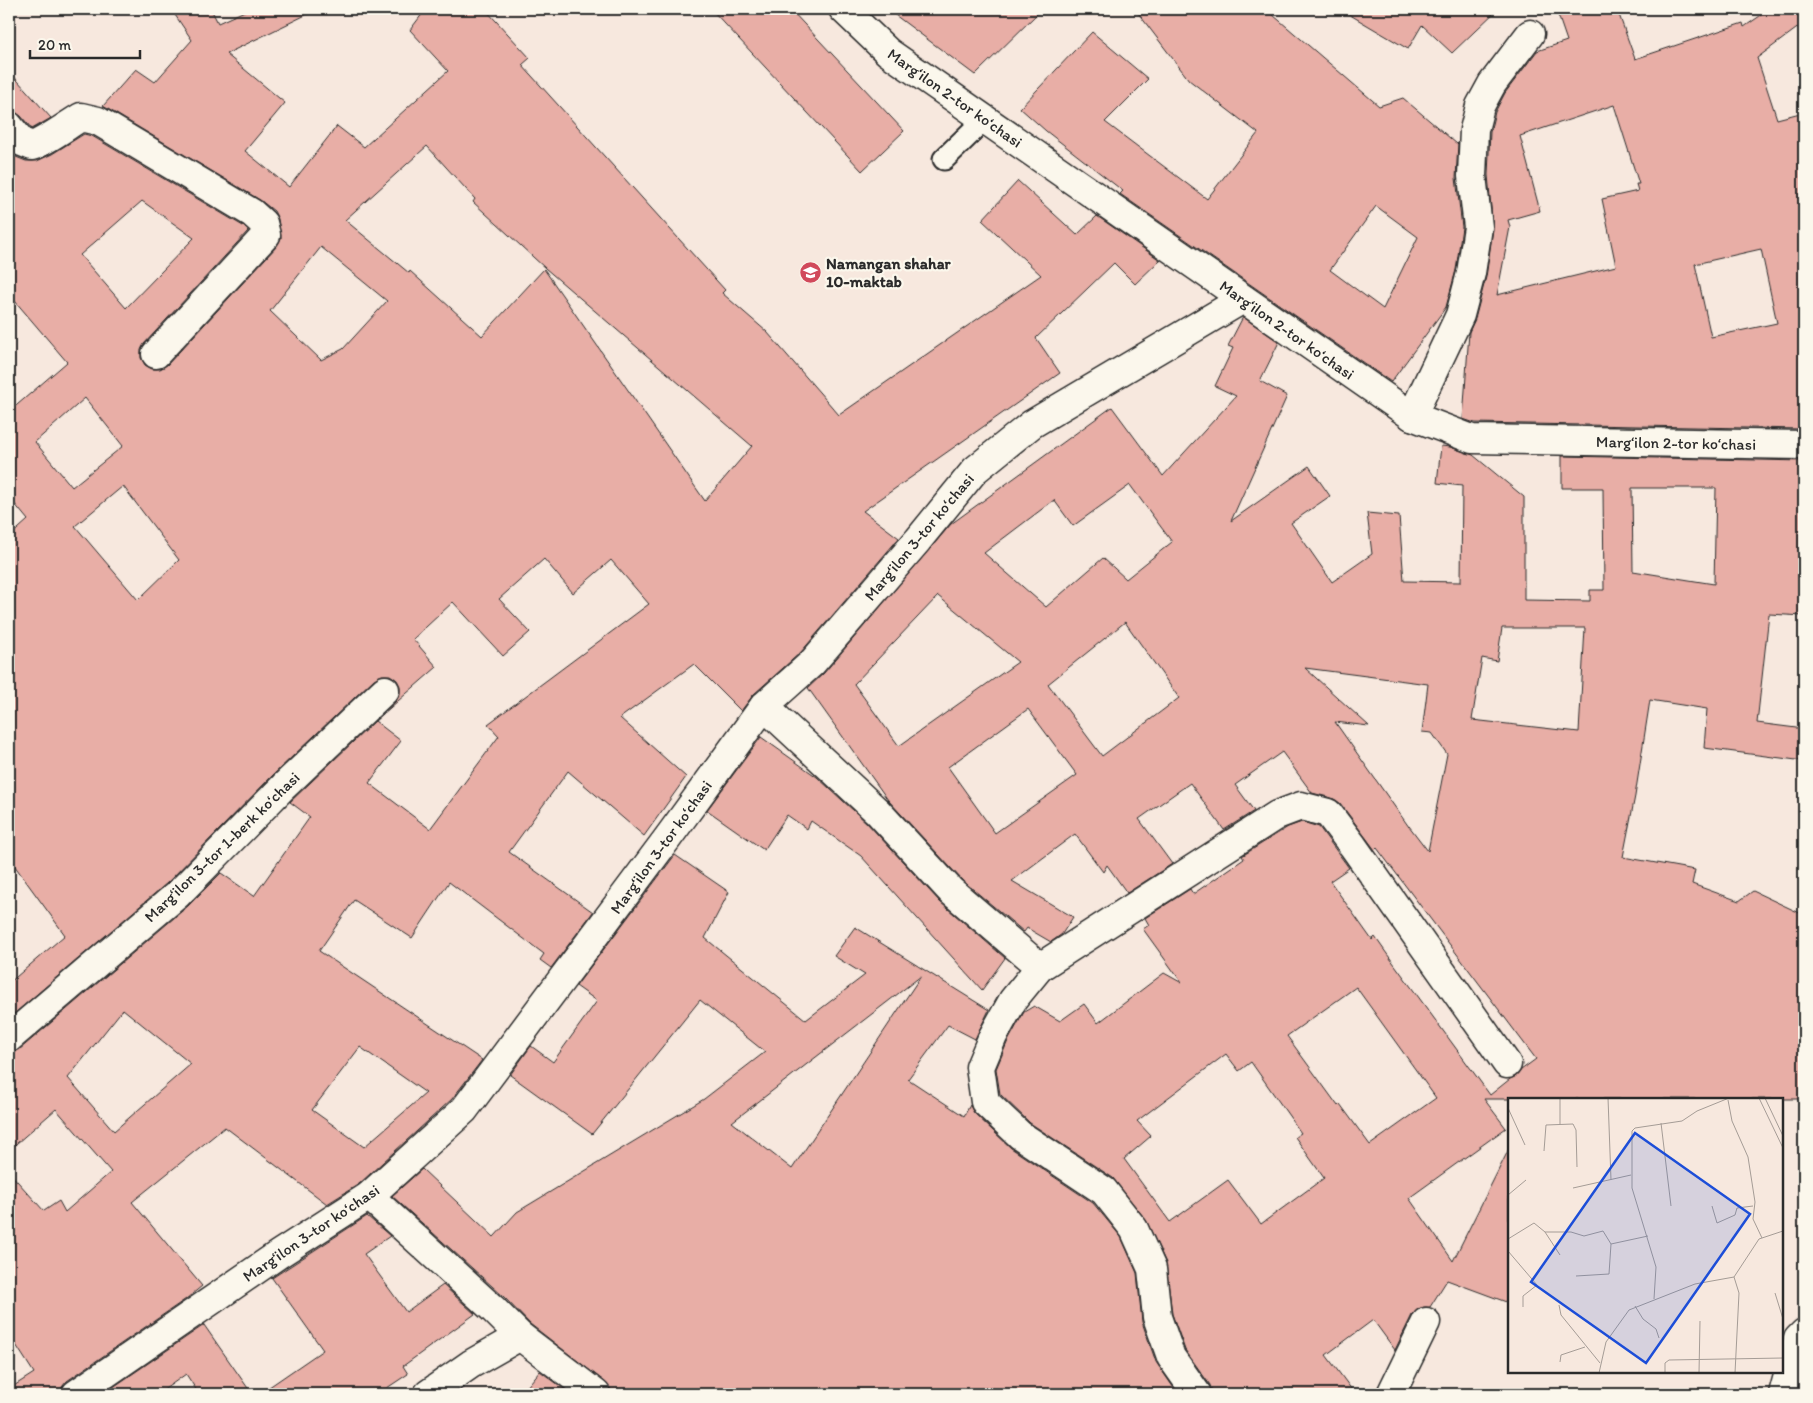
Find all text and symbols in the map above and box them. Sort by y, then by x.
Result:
scale bar [30,28,140,60]
text: 20 m [38,36,72,54]
street label: Margʻilon 2-tor koʻchasi [884,44,1026,152]
place label: Namangan shahar 10-maktab [826,254,952,291]
school or university icon: Namangan shahar 10-maktab [798,260,822,284]
street label: Margʻilon 2-tor koʻchasi [1216,276,1358,384]
street label: Margʻilon 2-tor koʻchasi [1596,432,1756,454]
street label: Margʻilon 3-tor koʻchasi [860,469,978,605]
street label: Margʻilon 3-tor 1-berk koʻchasi [140,768,304,926]
street label: Margʻilon 3-tor koʻchasi [606,776,716,918]
inset map [1508,1098,1783,1373]
street label: Margʻilon 3-tor koʻchasi [239,1180,383,1286]

